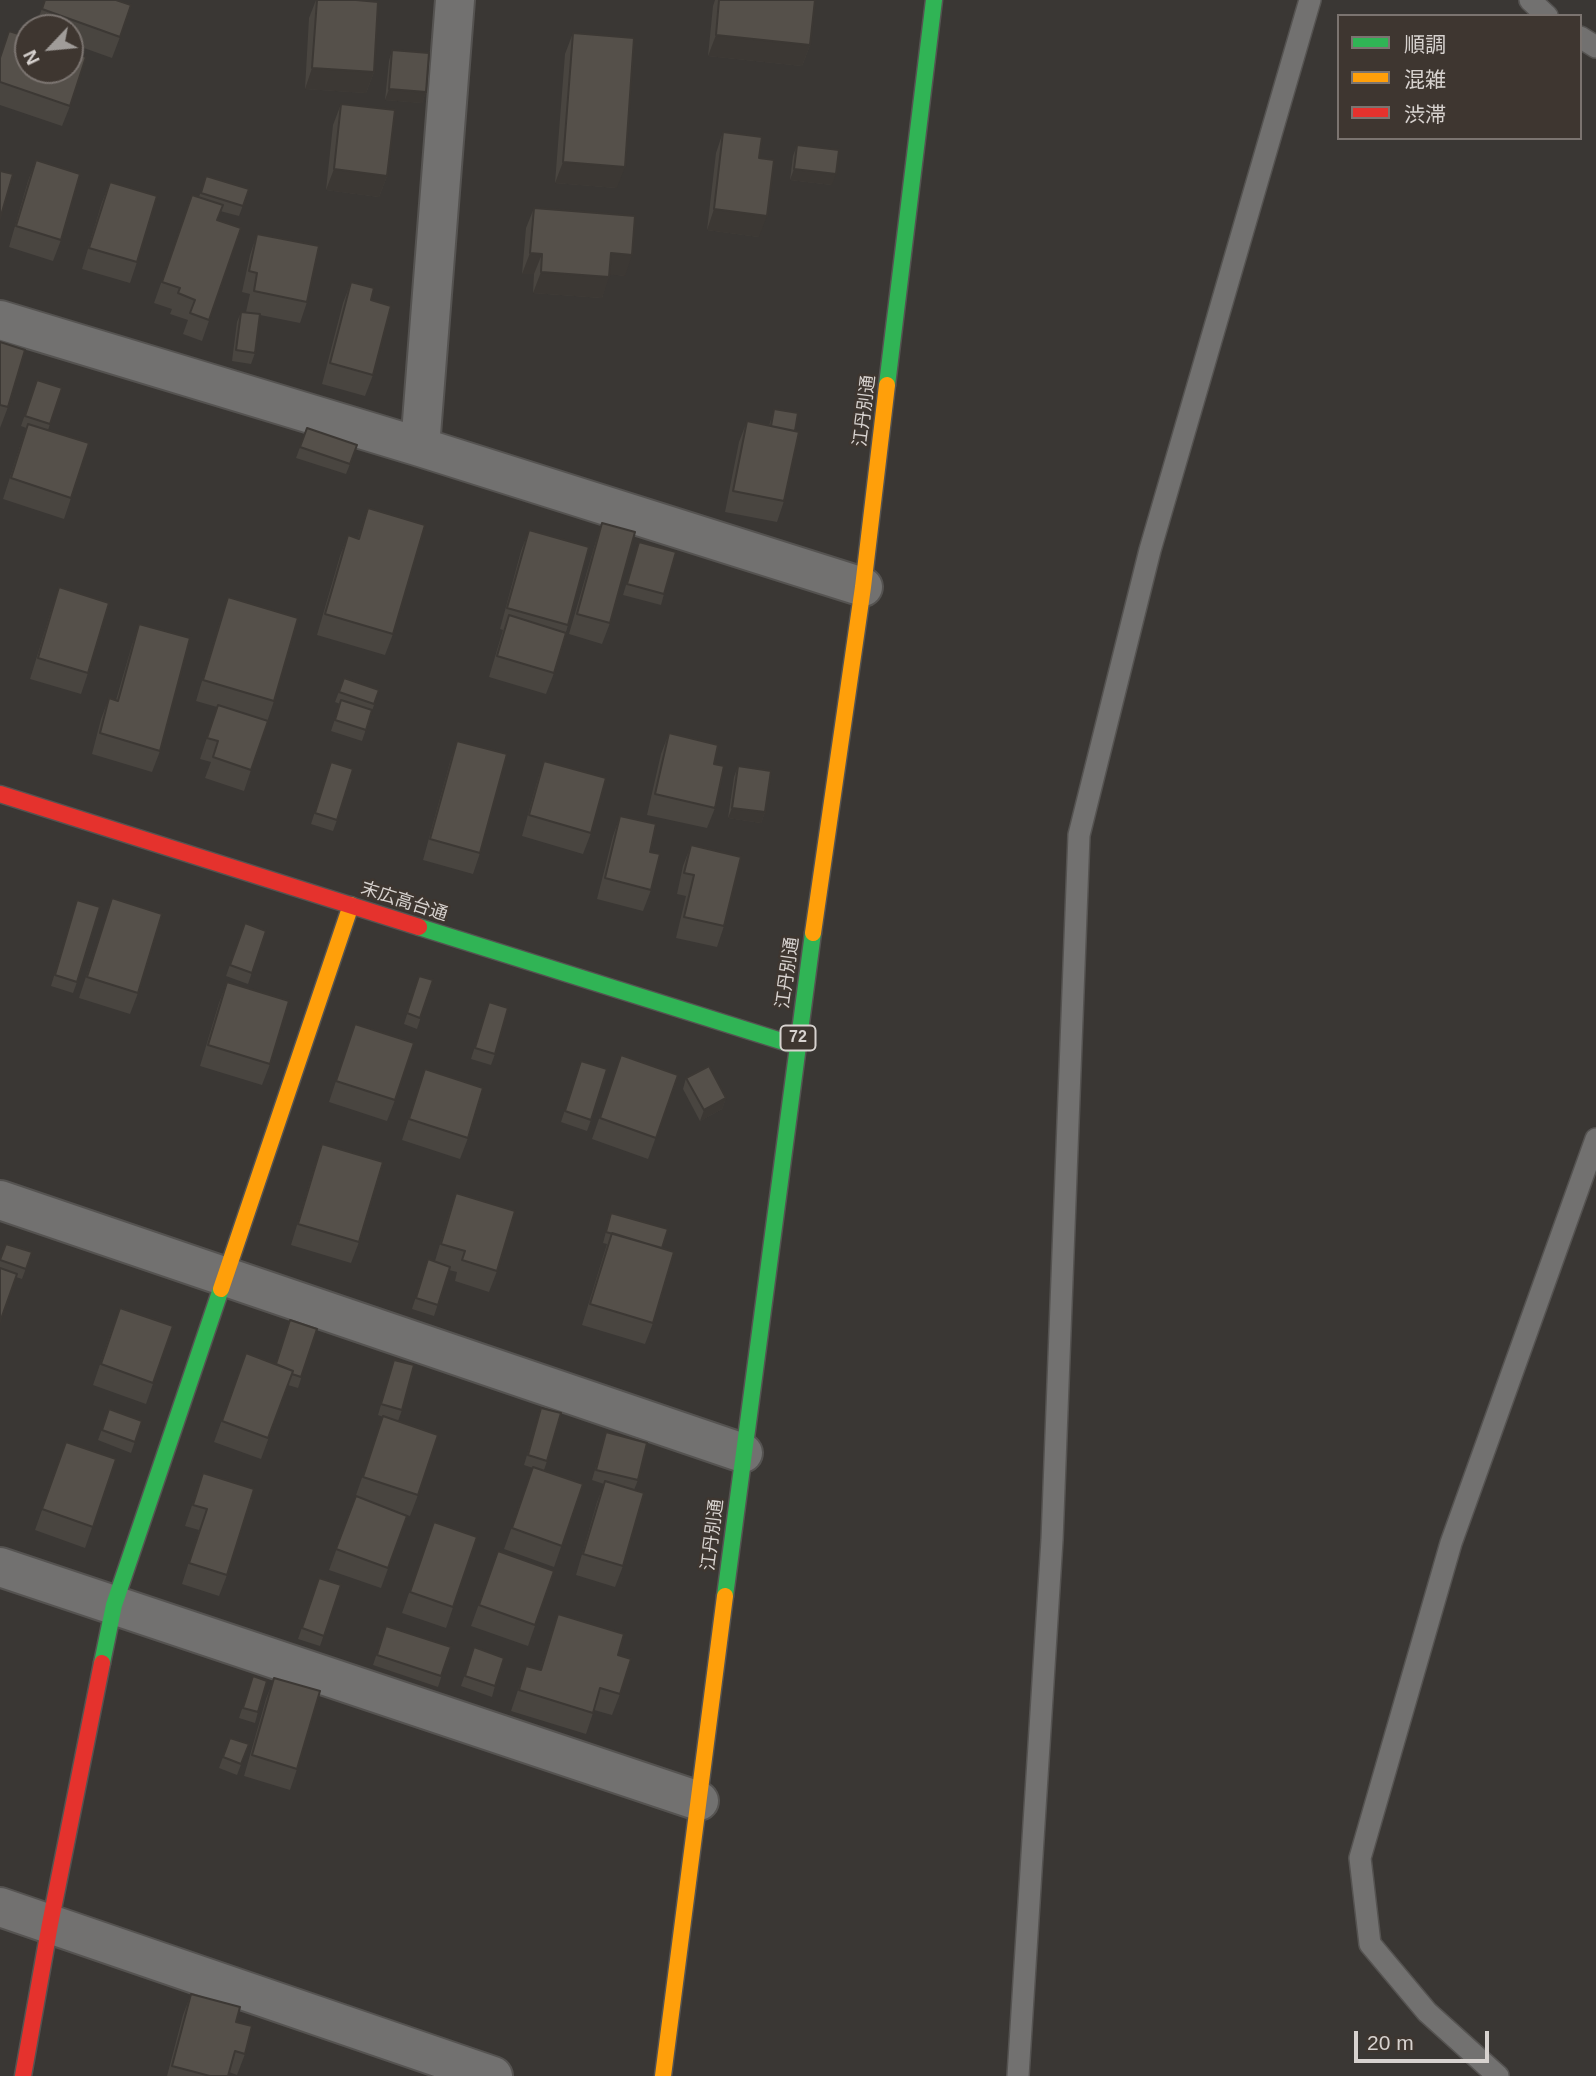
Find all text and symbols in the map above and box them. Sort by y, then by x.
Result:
north arrow [14,14,84,84]
legend [1337,14,1582,140]
text: 順調 [1404,33,1446,56]
text: N [19,47,44,68]
text: 混雑 [1404,68,1446,91]
text: 渋滞 [1404,103,1446,126]
street label: 江丹別通 [850,374,880,448]
street label: 末広高台通 [358,878,450,926]
street label: 江丹別通 [772,936,804,1010]
road number: 72 [780,1026,816,1050]
street label: 江丹別通 [698,1498,728,1572]
scale bar [1358,2016,1493,2060]
text: 20 m [1367,2031,1414,2054]

